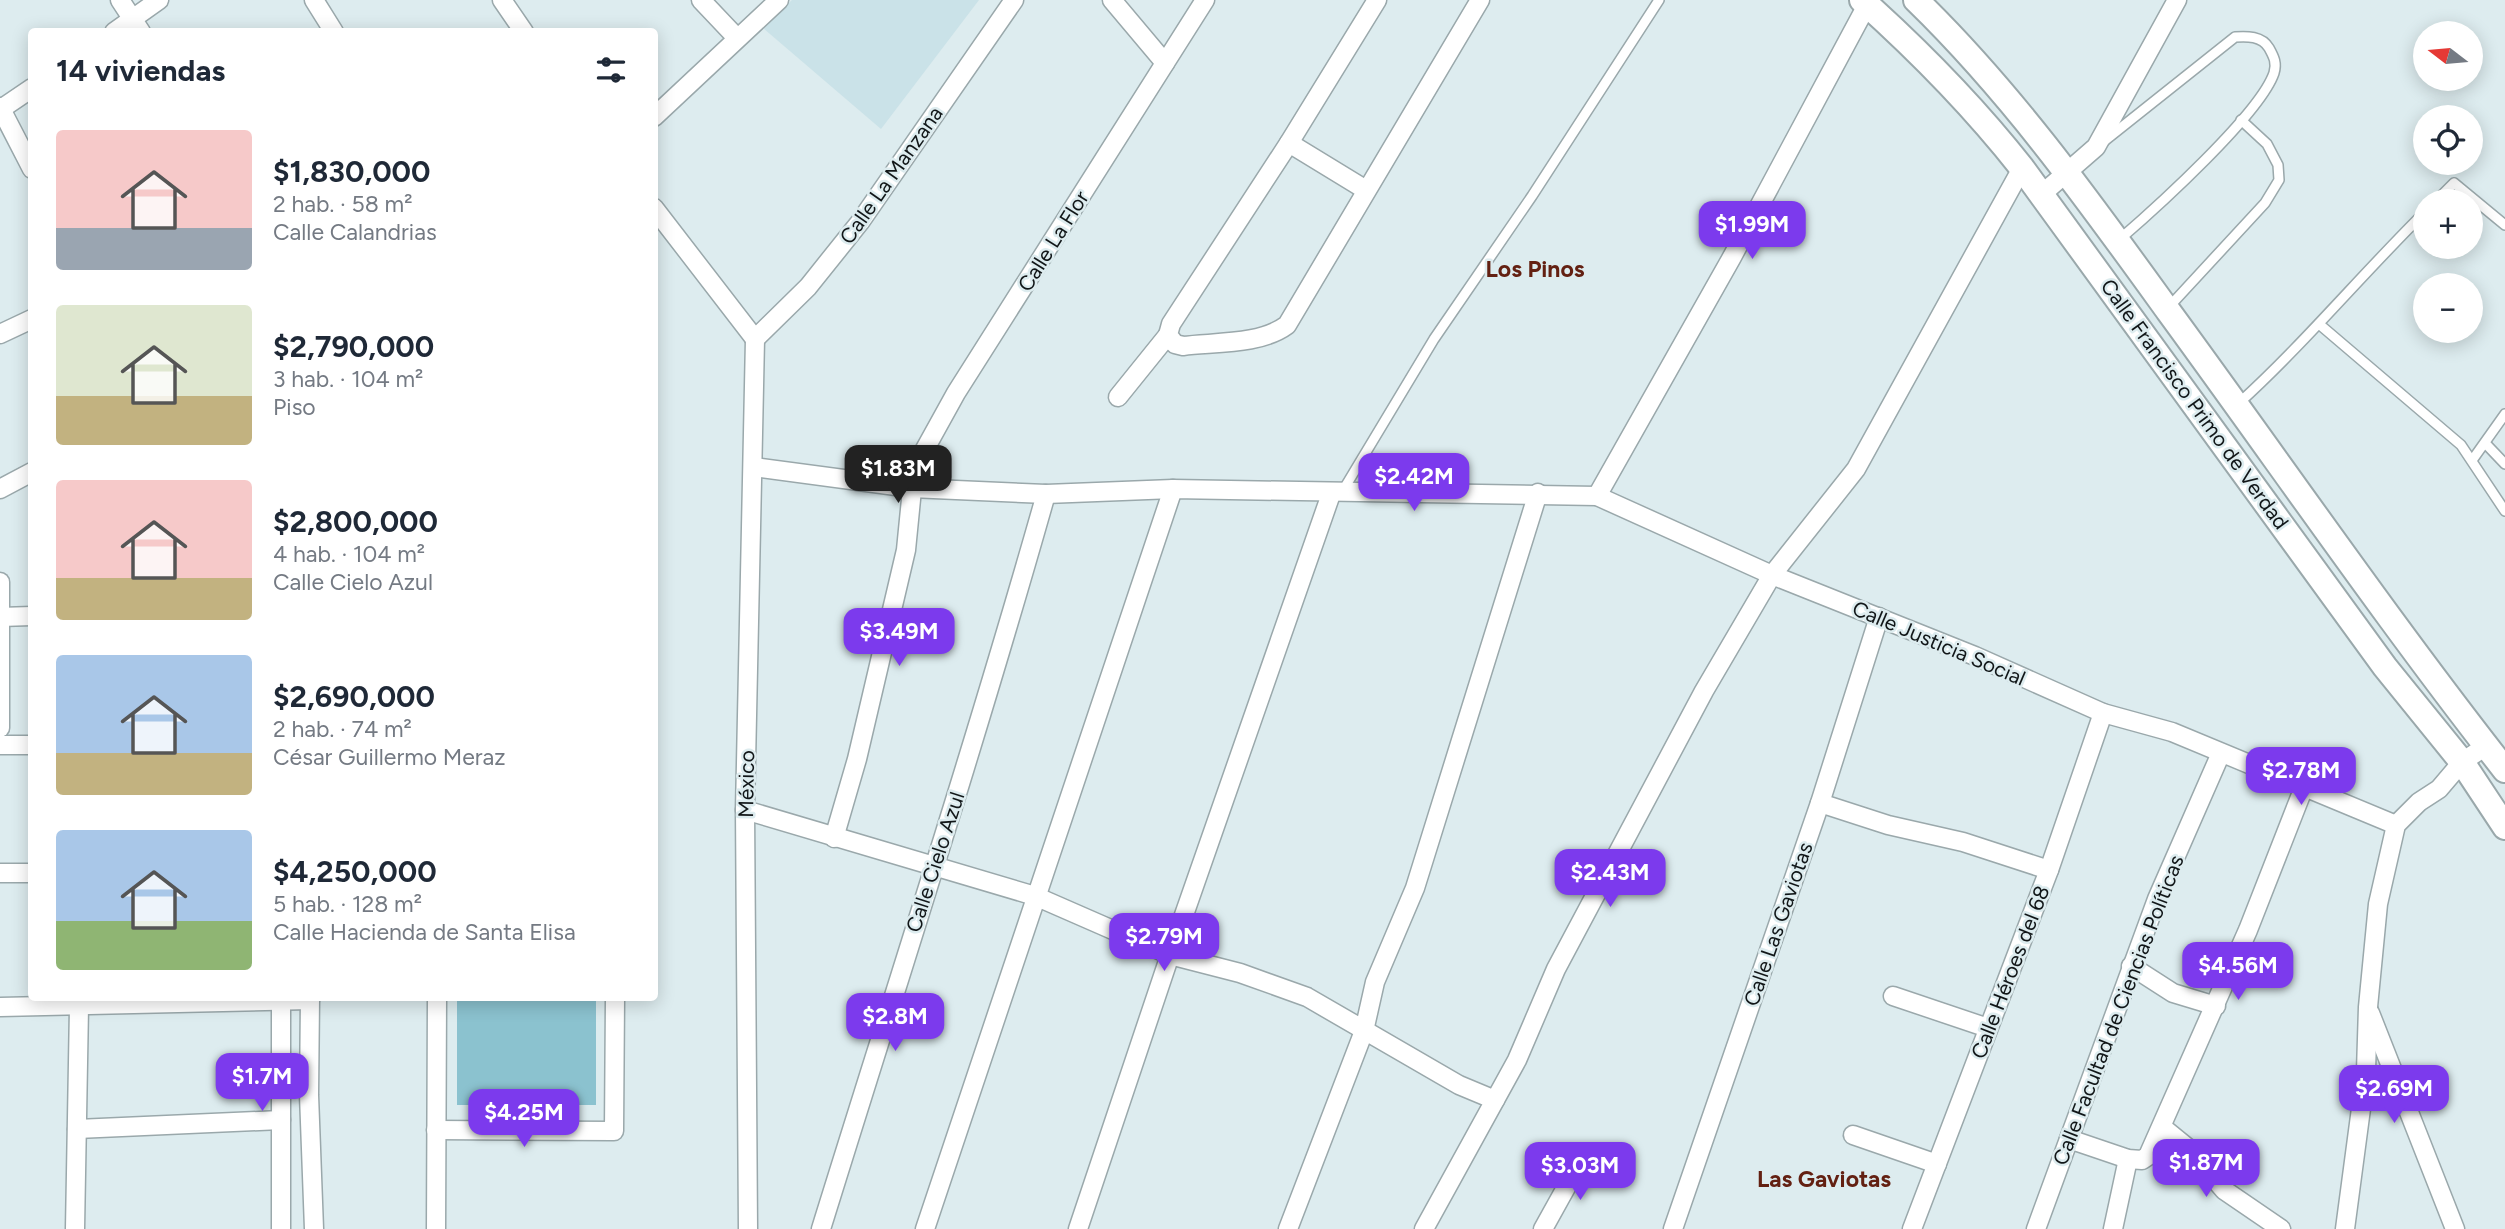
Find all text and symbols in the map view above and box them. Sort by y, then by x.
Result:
north arrow [2413,21,2483,91]
map controls [2413,21,2483,343]
icon: filters [592,51,630,89]
text: 14 viviendas [56,52,225,89]
street label: Calle La Manzana [834,101,948,249]
button: locate [2413,105,2483,175]
text: $1,830,000 [273,153,431,190]
icon: home [112,158,196,242]
street label: Calle La Flor [1012,186,1094,296]
button: + [2413,189,2483,259]
text: 2 hab. · 58 m² [273,190,412,218]
pin: $1.99M [1695,202,1809,261]
text: $1.99M [1715,210,1789,238]
text: Calle Calandrias [273,218,437,246]
district label: Los Pinos [1486,255,1585,283]
button: − [2413,273,2483,343]
street label: Calle Francisco Primo de Verdad [2096,274,2294,534]
text: $2,790,000 [273,328,434,365]
icon: home [112,333,196,417]
text: 3 hab. · 104 m² [273,365,423,393]
text: Piso [273,393,316,421]
pin: $1.83M [841,446,955,505]
text: $1.83M [861,454,935,482]
pin: $2.42M [1357,454,1471,513]
text: $2.42M [1374,462,1454,490]
text: $2,800,000 [273,503,438,540]
icon: home [112,508,196,592]
text: 4 hab. · 104 m² [273,540,425,568]
text: Calle Cielo Azul [273,568,433,596]
street label: Calle Justicia Social [1849,595,2029,691]
pin: $3.49M [842,608,956,668]
text: $3.49M [860,617,938,645]
text: $2,690,000 [273,678,435,715]
icon: home [112,683,196,767]
text: 2 hab. · 74 m² [273,715,412,743]
text: César Guillermo Meraz [273,743,506,771]
pin: $2.78M [2244,748,2358,807]
street label: México [733,750,759,818]
text: $2.78M [2262,756,2340,784]
street label: Calle Cielo Azul [901,789,969,935]
street label: Calle Las Gaviotas [1738,839,1818,1009]
pin: $2.43M [1553,850,1667,909]
street label: Calle Facultad de Ciencias Políticas [2047,852,2189,1168]
text: $4,250,000 [273,853,437,890]
icon: home [112,858,196,942]
text: $2.43M [1571,858,1649,886]
street label: Calle Héroes del 68 [1966,882,2054,1062]
text: 5 hab. · 128 m² [273,890,422,918]
pin: $2.79M [1107,914,1221,973]
text: Calle Hacienda de Santa Elisa [273,918,576,946]
text: $2.79M [1125,922,1203,950]
pin: $4.56M [2181,942,2295,1002]
text: $4.56M [2198,951,2278,979]
pin: $2.8M [846,993,944,1053]
text: $2.8M [862,1002,928,1030]
pin: $1.7M [213,1054,311,1113]
text: $1.7M [232,1062,292,1090]
pin: $2.69M [2337,1066,2451,1125]
text: $2.69M [2355,1074,2433,1102]
pin: $4.25M [467,1090,581,1149]
text: $4.25M [484,1098,564,1126]
pin: $1.87M [2149,1140,2263,1199]
pin: $3.03M [1523,1142,1637,1202]
text: $1.87M [2169,1148,2243,1176]
text: $3.03M [1541,1151,1619,1179]
district label: Las Gaviotas [1757,1165,1891,1193]

